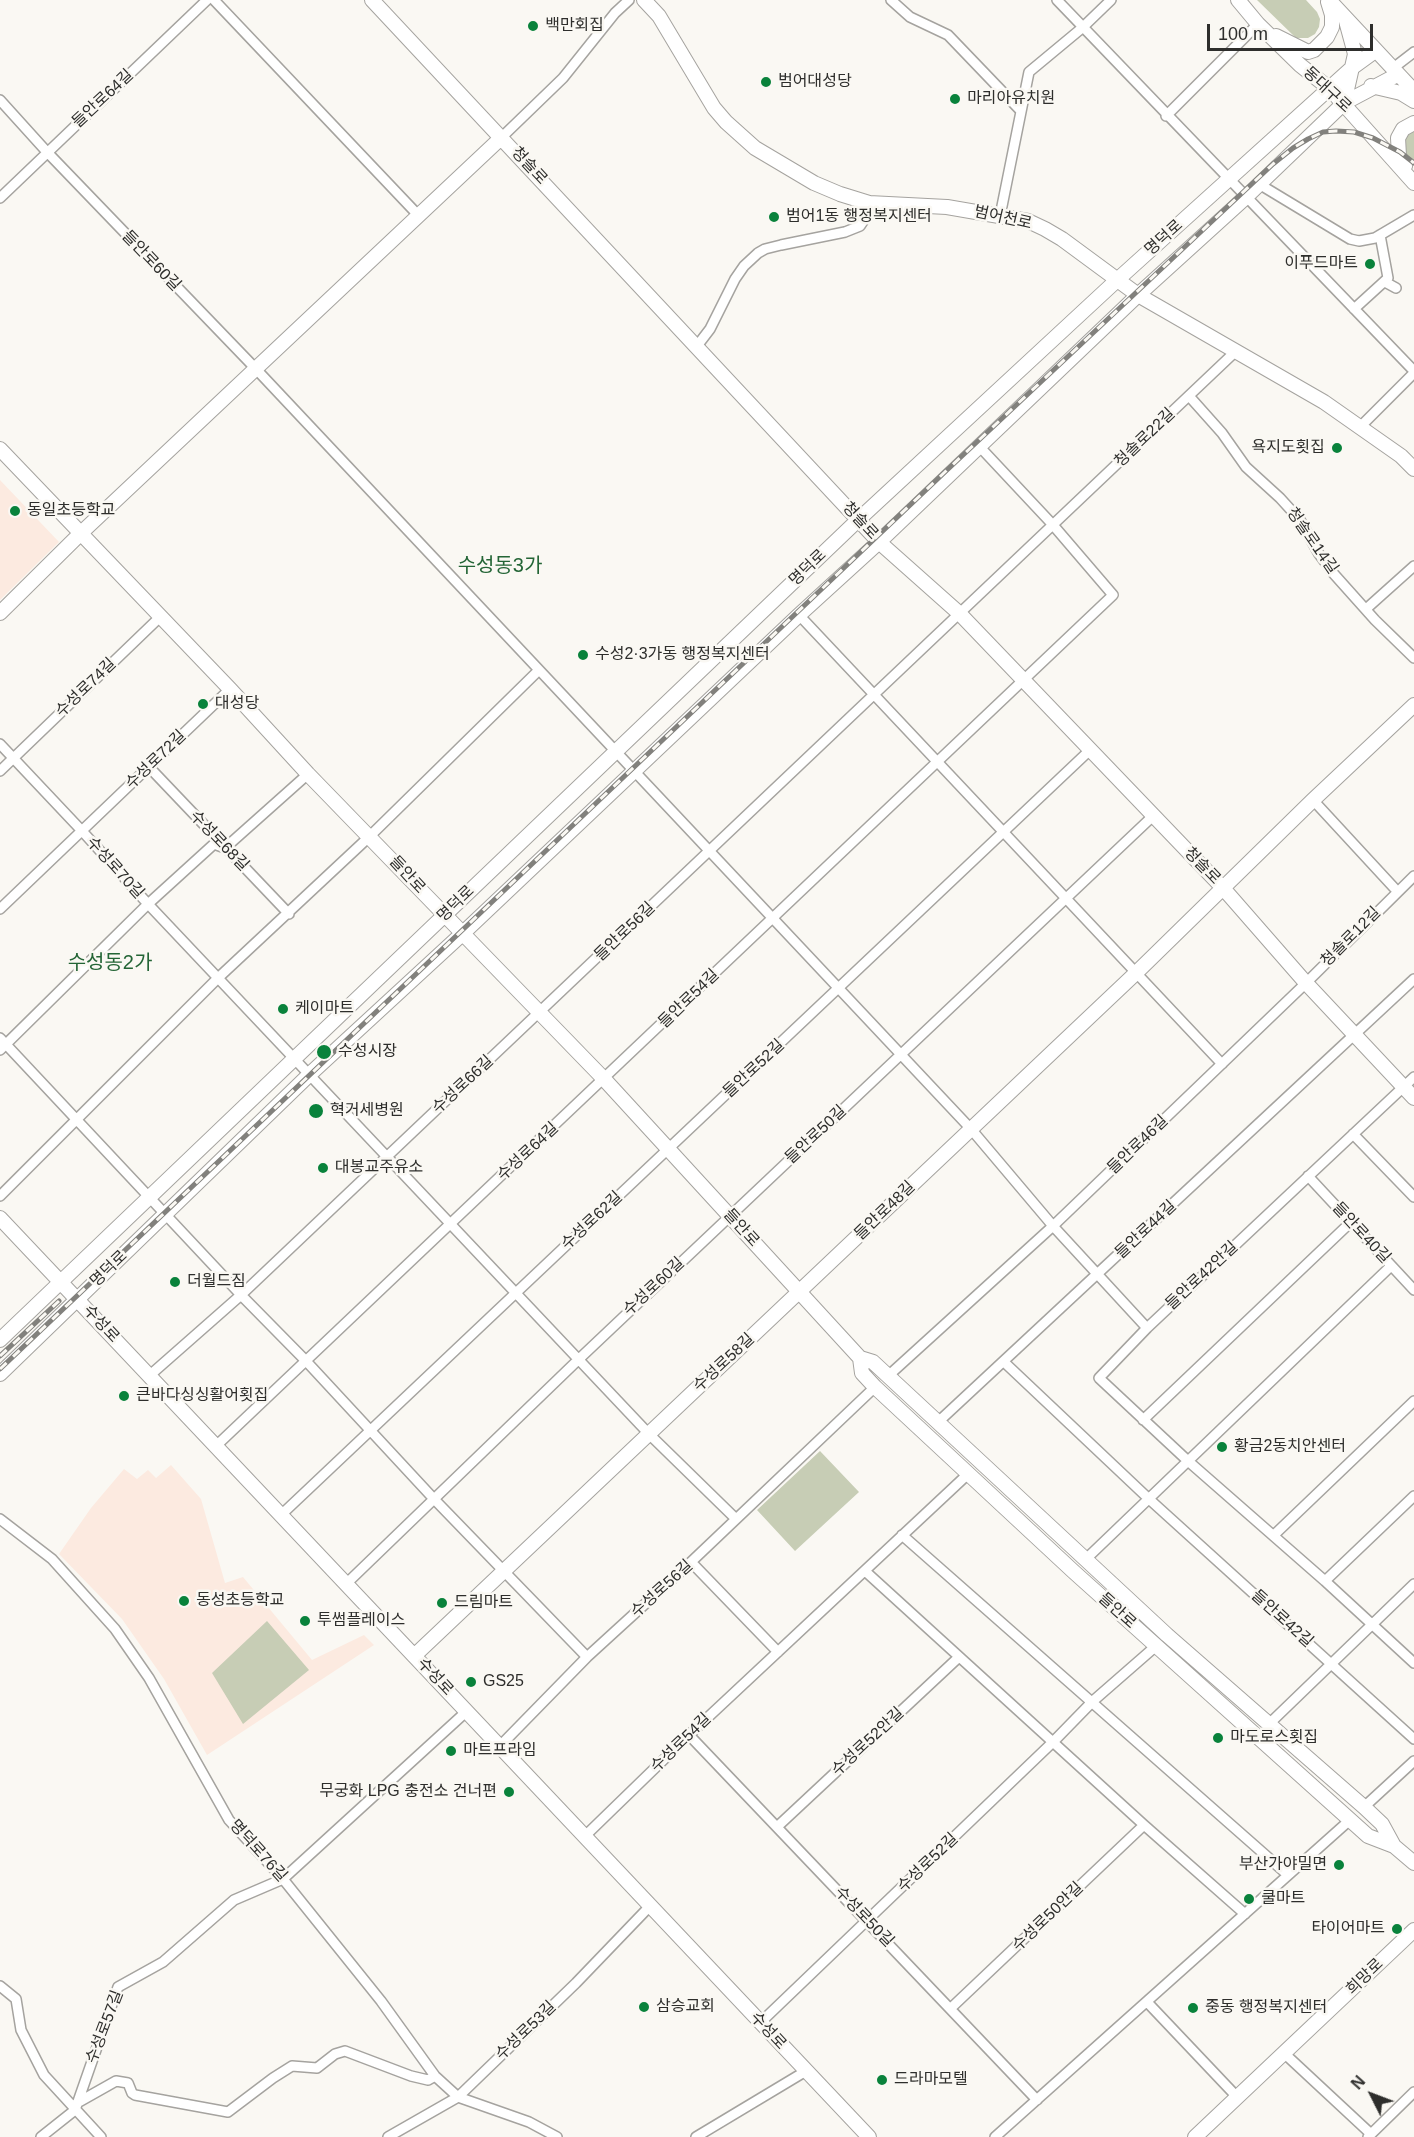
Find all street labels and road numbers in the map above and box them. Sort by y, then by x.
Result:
street label: 동대구로 [1299,63,1355,117]
street label: 들안로64길 [68,66,138,132]
street label: 청솔로 [507,143,551,189]
street label: 범어천로 [972,202,1034,234]
street label: 명덕로 [1141,216,1187,260]
street label: 들안로60길 [117,227,185,295]
street label: 청솔로22길 [1111,404,1179,472]
street label: 청솔로 [838,498,882,544]
street label: 청솔로14길 [1282,504,1342,578]
street label: 명덕로 [785,546,831,590]
street label: 수성로74길 [52,654,120,722]
street label: 수성로72길 [122,726,190,794]
street label: 수성로68길 [185,807,253,875]
street label: 수성로70길 [82,833,148,903]
street label: 청솔로 [1180,843,1224,889]
street label: 들안로 [385,852,429,898]
street label: 명덕로 [433,882,479,926]
street label: 들안로56길 [591,898,659,966]
street label: 청솔로12길 [1317,903,1385,971]
street label: 들안로54길 [655,965,723,1033]
street label: 들안로52길 [719,1036,789,1102]
street label: 수성로66길 [428,1052,498,1118]
street label: 들안로50길 [781,1102,851,1168]
street label: 들안로46길 [1104,1111,1172,1179]
street label: 수성로64길 [493,1119,563,1185]
street label: 들안로48길 [851,1177,919,1245]
street label: 수성로62길 [557,1188,627,1254]
street label: 들안로44길 [1111,1197,1181,1263]
street label: 들안로40길 [1328,1198,1394,1268]
street label: 들안로 [719,1205,763,1251]
street label: 들안로42안길 [1162,1238,1242,1314]
street label: 명덕로 [86,1247,132,1291]
street label: 수성로60길 [619,1254,689,1320]
street label: 수성로 [79,1301,123,1347]
street label: 수성로58길 [689,1330,759,1396]
street label: 수성로56길 [627,1556,697,1622]
street label: 들안로42길 [1247,1586,1317,1652]
street label: 들안로 [1094,1589,1140,1633]
street label: 수성로 [413,1654,457,1700]
street label: 수성로52안길 [828,1704,908,1780]
street label: 수성로54길 [647,1709,715,1777]
street label: 명덕로76길 [225,1816,291,1886]
street label: 수성로52길 [894,1829,962,1897]
street label: 수성로50안길 [1008,1878,1088,1956]
street label: 수성로50길 [830,1883,898,1951]
street label: 희망로 [1342,1955,1388,1999]
street label: 수성로57길 [82,1988,128,2066]
street label: 수성로53길 [492,1997,560,2065]
street label: 수성로 [746,2008,790,2054]

